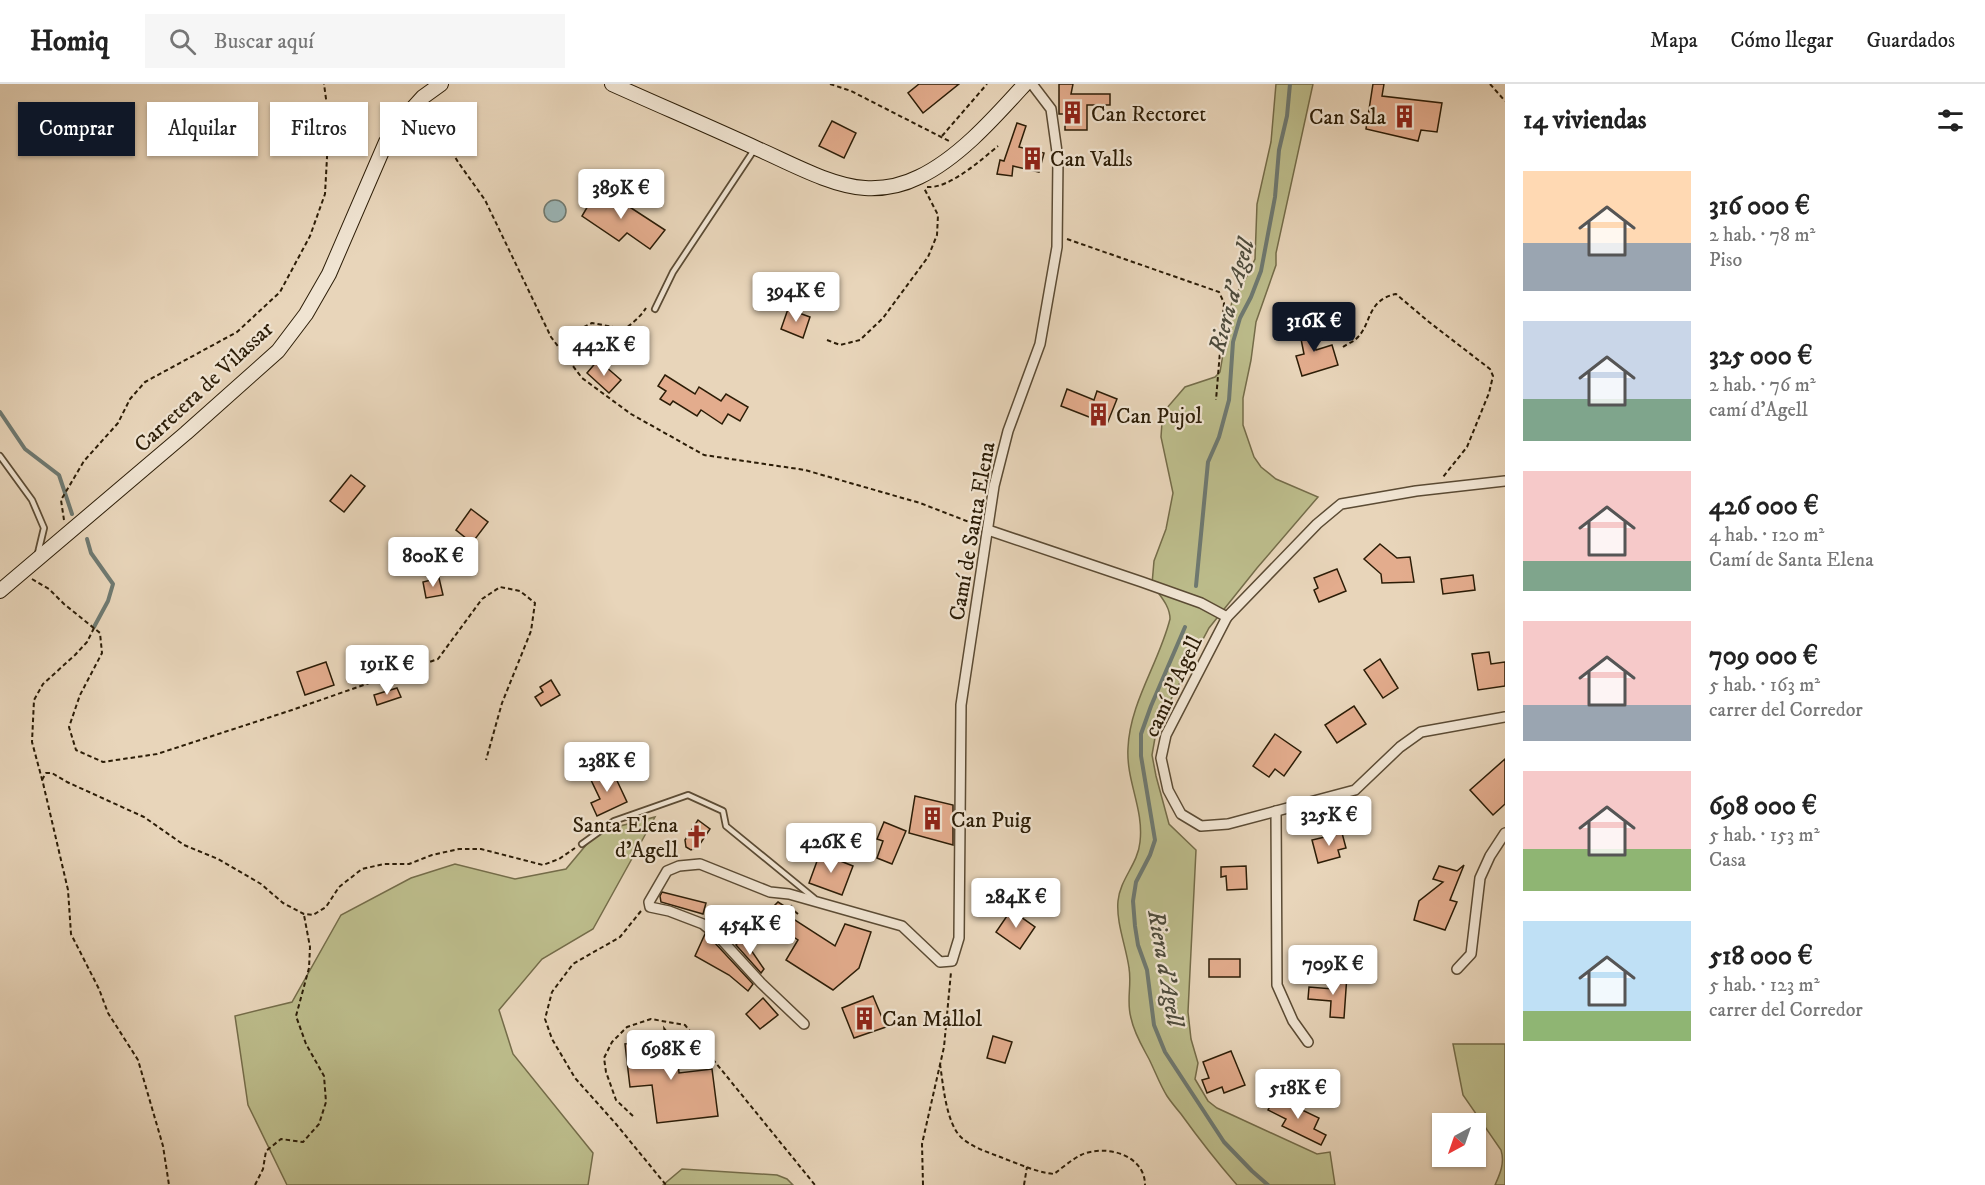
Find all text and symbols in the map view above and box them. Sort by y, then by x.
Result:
search box [145,14,565,68]
text: Homiq [30,24,109,59]
icon: search [166,25,199,58]
text: Buscar aquí [214,28,314,55]
text: Mapa [1650,28,1698,54]
text: Cómo llegar [1731,28,1833,54]
text: Guardados [1866,28,1955,54]
building icon: Can Rectoret [1060,100,1086,126]
place label: Can Rectoret [1091,101,1206,128]
chip: Comprar [18,102,135,156]
chip: Alquilar [147,102,258,156]
chip: Filtros [270,102,368,156]
chip: Nuevo [380,102,477,156]
building icon: Can Sala [1391,103,1417,129]
place label: Can Sala [1309,104,1387,131]
text: 14 viviendas [1523,104,1646,137]
icon: filters [1934,104,1967,137]
building icon: Can Valls [1019,145,1045,171]
place label: Can Valls [1050,146,1133,173]
pin: 389K € [572,169,670,220]
text: 389K € [592,176,650,201]
text: 316 000 € [1709,190,1810,223]
icon: home [1571,195,1643,267]
text: 2 hab. · 78 m² [1709,223,1815,248]
water label: Riera d'Agell [1202,233,1262,358]
text: Piso [1709,248,1742,273]
pin: 394K € [747,272,845,323]
text: 394K € [766,279,826,304]
pin: 316K € [1265,302,1363,353]
text: 316K € [1286,309,1342,334]
street label: Carretera de Vilassar [129,315,280,458]
pin: 442K € [555,326,653,377]
text: 442K € [573,333,635,358]
text: 325 000 € [1709,340,1813,373]
icon: home [1571,345,1643,417]
text: 2 hab. · 76 m² [1709,373,1816,398]
text: camí d'Agell [1709,398,1808,423]
building icon: Can Pujol [1085,402,1111,428]
place label: Can Pujol [1116,403,1202,430]
street label: Camí de Santa Elena [943,439,1002,623]
text: 426 000 € [1709,490,1819,523]
icon: home [1571,495,1643,567]
text: 4 hab. · 120 m² [1709,523,1824,548]
pin: 800K € [384,537,482,588]
text: 800K € [402,544,464,569]
text: Camí de Santa Elena [1709,548,1874,573]
street label: camí d'Agell [1138,631,1209,742]
text: 709 000 € [1709,640,1818,673]
pin: 191K € [338,645,436,696]
icon: home [1571,645,1643,717]
text: 191K € [360,652,414,677]
text: 5 hab. · 163 m² [1709,673,1820,698]
text: carrer del Corredor [1709,698,1863,723]
pin: 238K € [558,742,656,793]
text: 238K € [578,749,636,774]
text: 698 000 € [1709,790,1817,823]
icon: home [1571,795,1643,867]
pin: 325K € [1280,796,1378,847]
text: 325K € [1300,803,1358,828]
building icon: Can Puig [920,806,946,832]
place label: Can Puig [951,807,1031,834]
place label: Santa Elena d'Agell [573,812,679,864]
pin: 426K € [782,823,880,874]
text: 5 hab. · 153 m² [1709,823,1820,848]
church icon: Santa Elena d'Agell [683,824,709,850]
text: 426K € [800,830,862,855]
text: Casa [1709,848,1746,873]
pin: 284K € [967,878,1065,929]
text: 284K € [985,885,1047,910]
pin: 454K € [701,905,799,956]
water label: Riera d'Agell [1140,907,1190,1031]
text: 454K € [719,912,781,937]
text: 518 000 € [1709,940,1813,973]
pin: 709K € [1284,945,1382,996]
icon: home [1571,945,1643,1017]
text: 709K € [1302,952,1364,977]
text: 5 hab. · 123 m² [1709,973,1820,998]
text: carrer del Corredor [1709,998,1863,1023]
building icon: Can Mallol [851,1005,877,1031]
place label: Can Mallol [882,1006,982,1033]
pin: 698K € [622,1030,720,1081]
text: 698K € [641,1037,701,1062]
pin: 518K € [1249,1069,1347,1120]
text: 518K € [1269,1076,1327,1101]
north arrow [1432,1113,1486,1167]
map controls [1432,1113,1486,1167]

